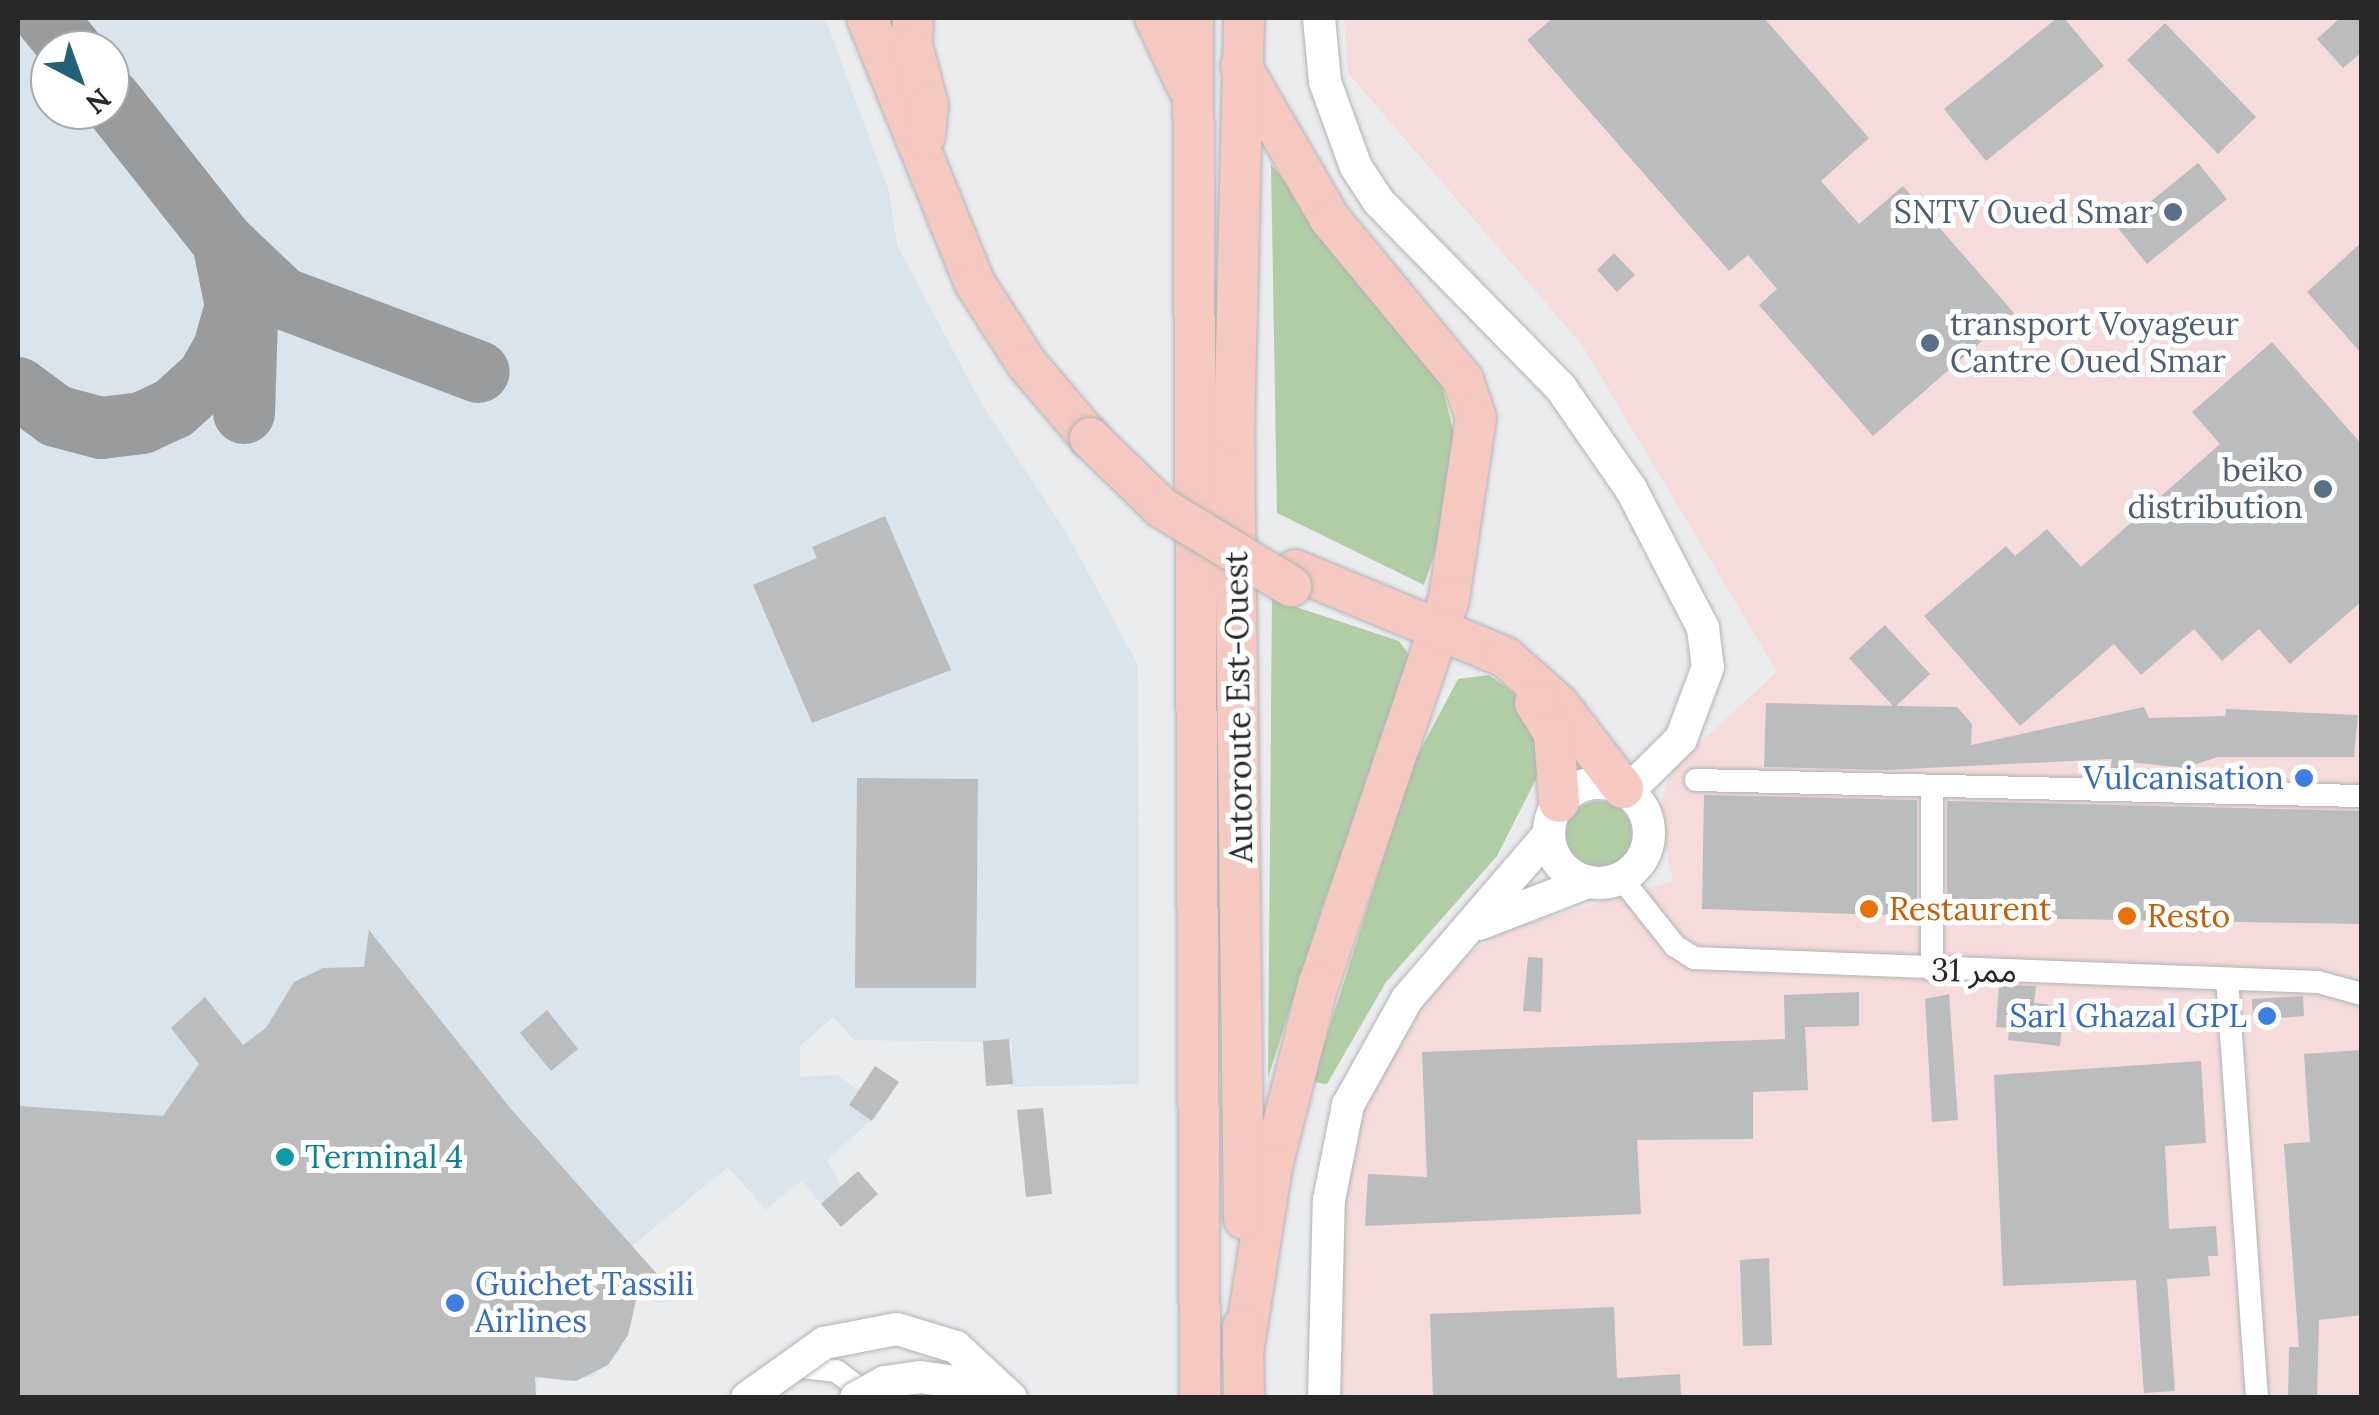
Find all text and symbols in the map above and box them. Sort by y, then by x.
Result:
north arrow [30,30,130,130]
text: N [78,80,118,122]
place label: SNTV Oued Smar [1894,193,2153,231]
marker: SNTV Oued Smar [2162,201,2184,223]
place label: transport Voyageur Cantre Oued Smar [1950,306,2239,381]
marker: transport Voyageur Cantre Oued Smar [1919,332,1941,354]
place label: beiko distribution [2128,452,2303,527]
marker: beiko distribution [2312,478,2334,500]
street label: Autoroute Est-Ouest [1217,551,1261,863]
place label: Vulcanisation [2083,759,2284,797]
marker: Vulcanisation [2293,767,2315,789]
place label: Restaurent [1889,890,2051,928]
place label: Resto [2147,897,2230,935]
marker: Restaurent [1858,898,1880,920]
marker: Resto [2116,905,2138,927]
street label: ممر 31 [1931,951,2017,991]
place label: Sarl Ghazal GPL [2009,997,2247,1035]
marker: Sarl Ghazal GPL [2256,1005,2278,1027]
place label: Terminal 4 [305,1138,463,1176]
marker: Terminal 4 [274,1146,296,1168]
place label: Guichet Tassili Airlines [475,1266,694,1341]
marker: Guichet Tassili Airlines [444,1292,466,1314]

